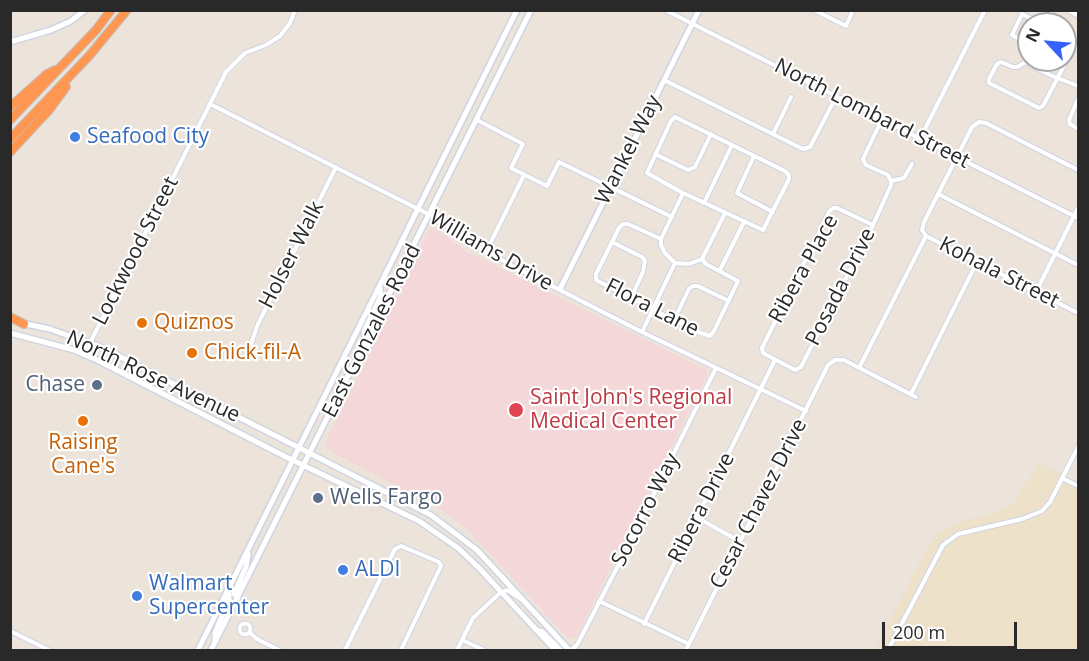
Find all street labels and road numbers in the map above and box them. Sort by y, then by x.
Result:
street label: North Lombard Street [770,54,974,174]
street label: Wankel Way [591,91,667,209]
street label: Lockwood Street [88,173,184,329]
street label: Holser Walk [254,197,330,313]
street label: Williams Drive [425,205,557,297]
street label: Ribera Place [764,210,844,328]
street label: Posada Drive [801,224,881,350]
street label: Kohala Street [935,232,1063,314]
street label: East Gonzales Road [317,240,427,422]
street label: Flora Lane [601,274,703,342]
street label: North Rose Avenue [62,326,244,428]
street label: Cesar Chavez Drive [705,415,813,593]
street label: Socorro Way [607,449,685,571]
street label: Ribera Drive [664,449,740,567]

